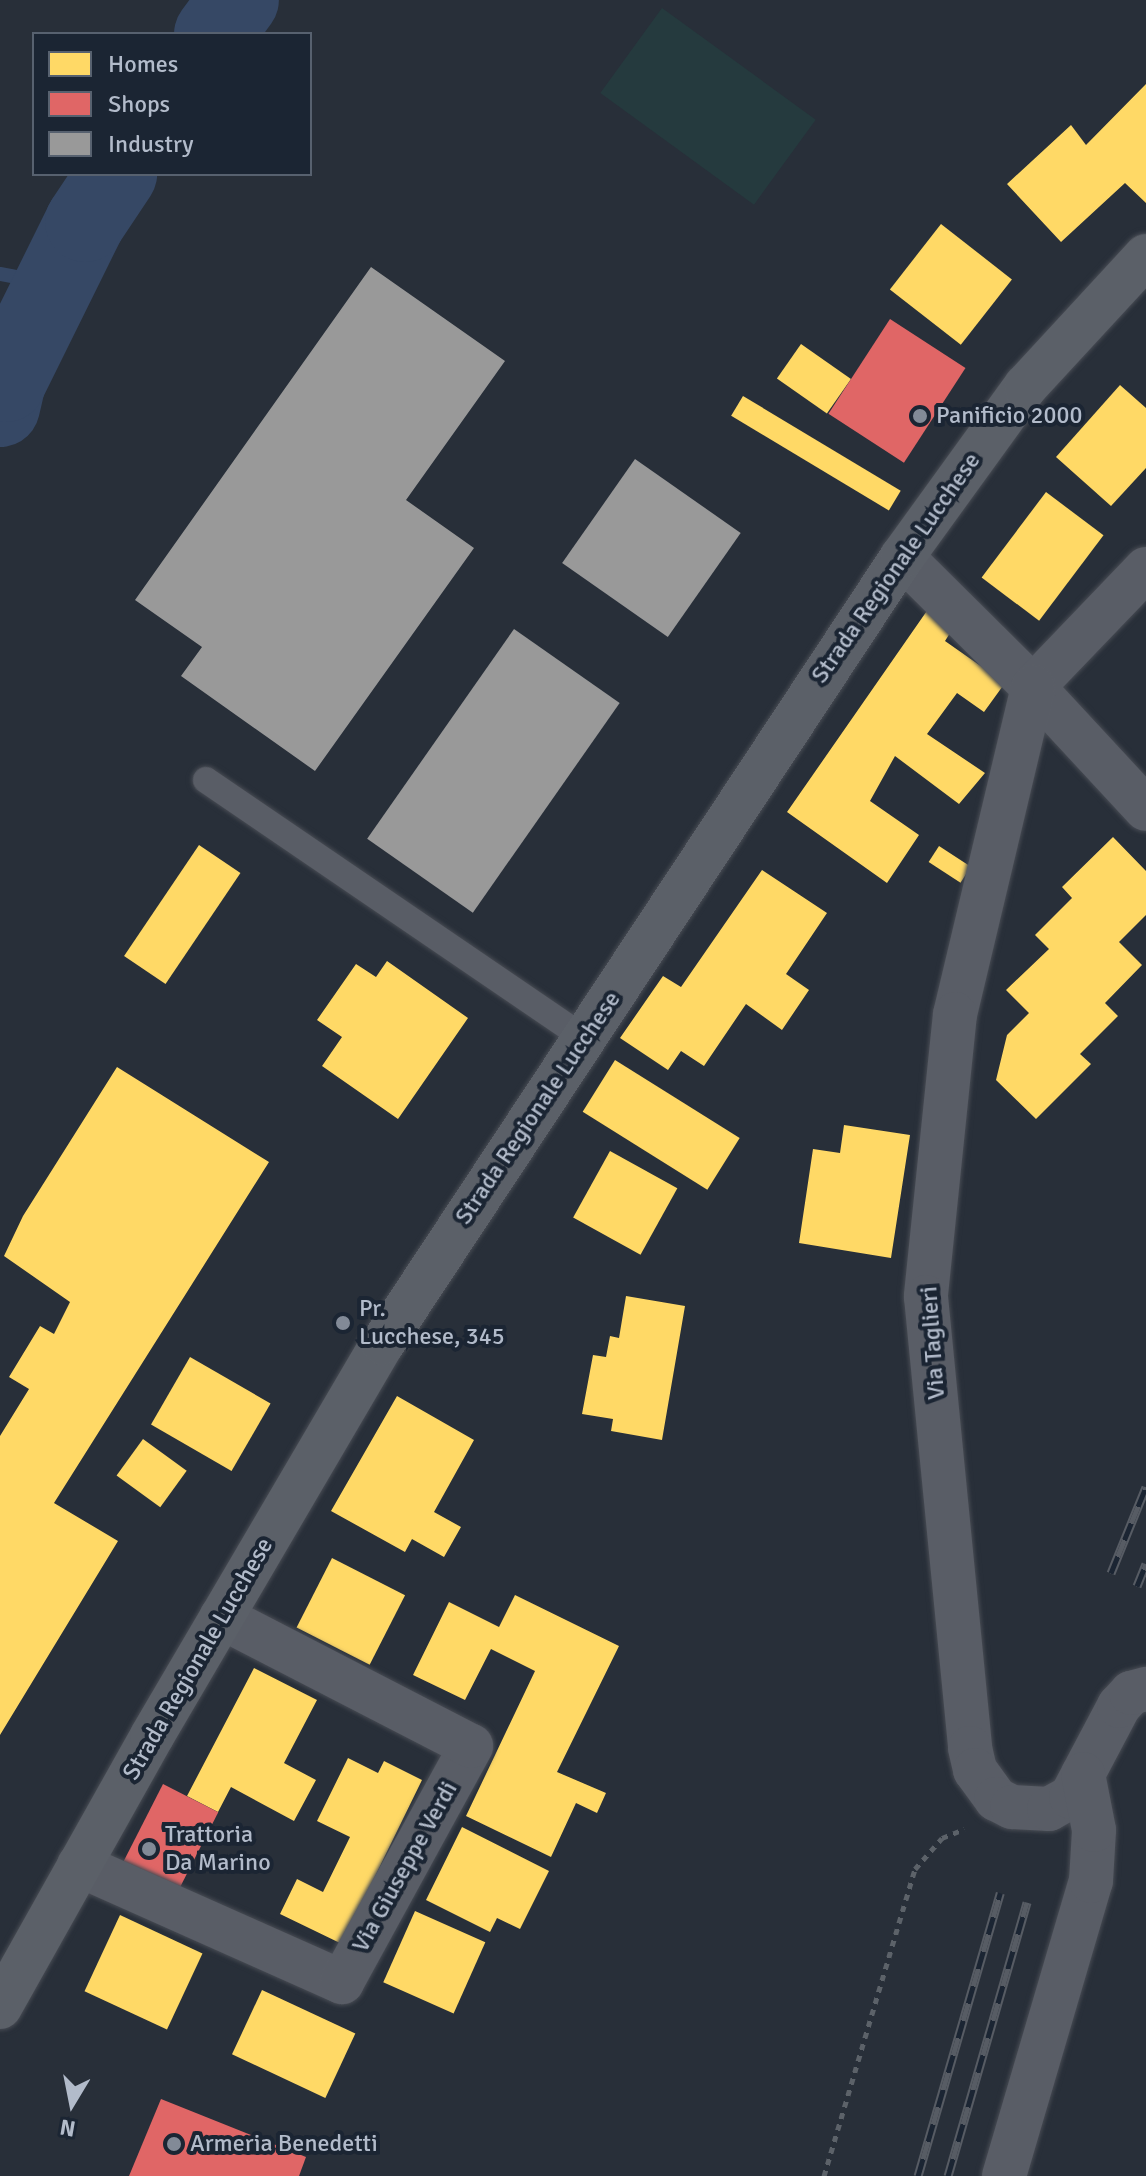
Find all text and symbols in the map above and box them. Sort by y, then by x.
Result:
legend [32,32,312,176]
text: Homes [108,49,178,79]
text: Shops [108,89,170,119]
text: Industry [108,129,194,159]
place label: Panificio 2000 [936,402,1082,430]
marker: Panificio 2000 [911,407,929,425]
street label: Strada Regionale Lucchese [805,447,987,689]
street label: Strada Regionale Lucchese [449,986,627,1230]
street label: Via Taglieri [915,1285,951,1401]
place label: Pr. Lucchese, 345 [359,1295,505,1351]
marker: Pr. Lucchese, 345 [334,1314,352,1332]
street label: Strada Regionale Lucchese [117,1533,279,1785]
street label: Via Giuseppe Verdi [346,1777,464,1957]
place label: Trattoria Da Marino [165,1821,271,1877]
marker: Trattoria Da Marino [140,1840,158,1858]
north arrow [32,2064,112,2144]
text: N [58,2114,78,2143]
place label: Armeria Benedetti [190,2130,378,2158]
marker: Armeria Benedetti [165,2135,183,2153]

